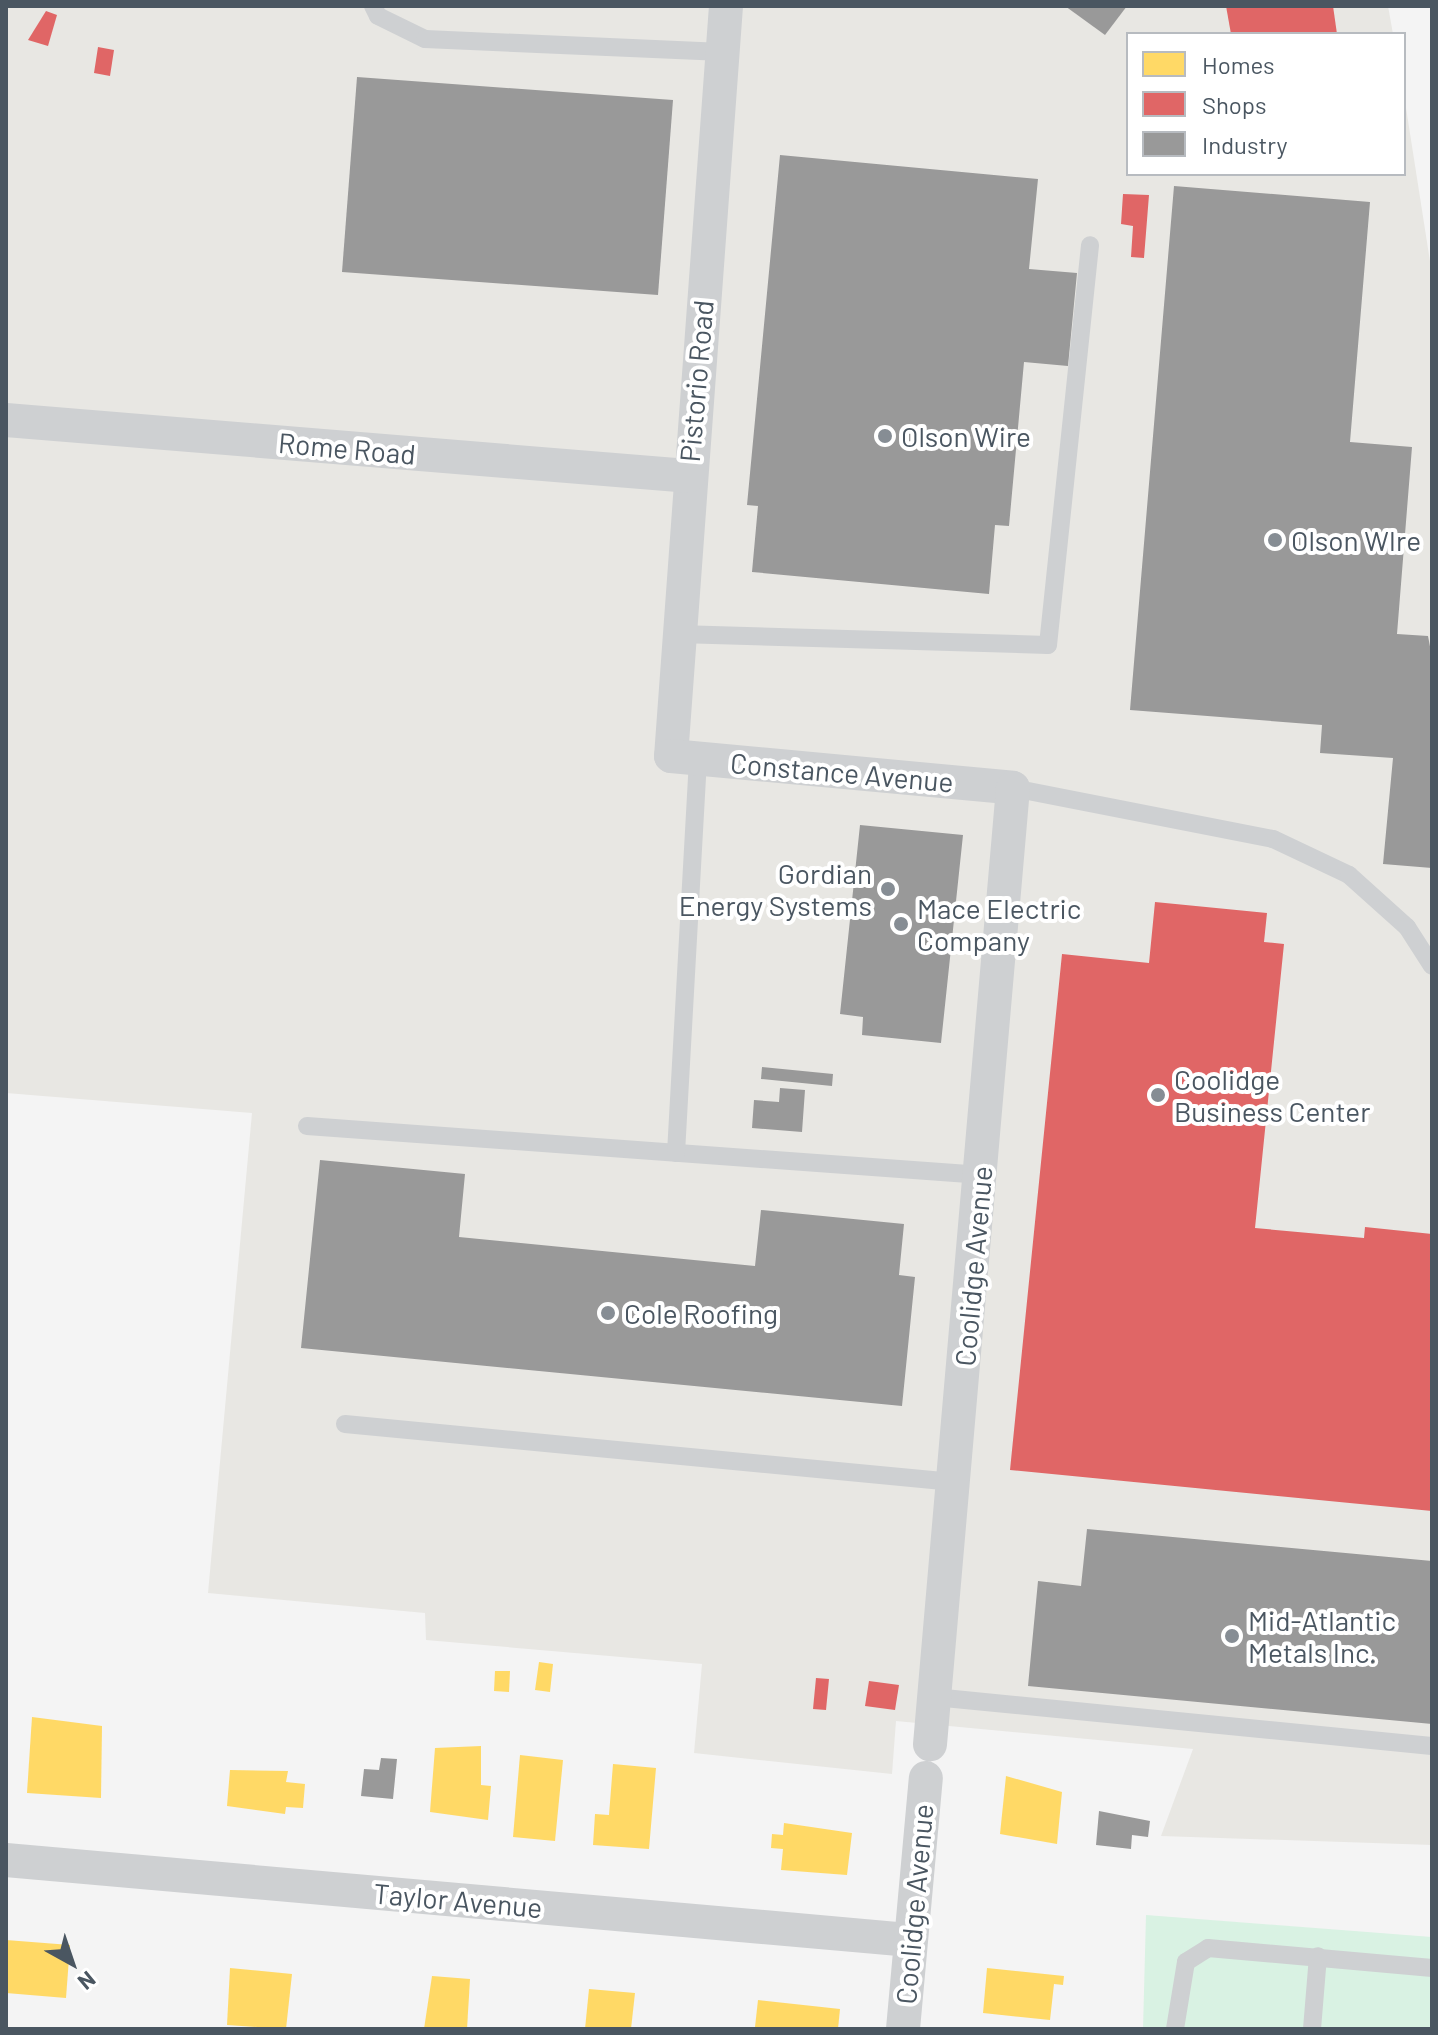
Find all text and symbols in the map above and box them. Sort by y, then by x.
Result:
legend [1126,32,1406,176]
text: Homes [1202,50,1275,79]
text: Shops [1202,90,1267,119]
text: Industry [1202,130,1288,159]
street label: Pistorio Road [672,299,720,463]
place label: Olson Wire [901,419,1031,453]
street label: Rome Road [277,425,417,471]
marker: Olson Wire [876,427,894,445]
place label: Olson WIre [1291,523,1421,557]
marker: Olson WIre [1266,531,1284,549]
street label: Constance Avenue [729,745,955,799]
place label: Gordian Energy Systems [679,856,872,922]
marker: Gordian Energy Systems [879,880,897,898]
place label: Mace Electric Company [917,891,1081,957]
marker: Mace Electric Company [892,915,910,933]
place label: Coolidge Business Center [1174,1062,1370,1128]
marker: Coolidge Business Center [1149,1086,1167,1104]
street label: Coolidge Avenue [948,1164,998,1368]
place label: Cole Roofing [624,1296,778,1330]
marker: Cole Roofing [599,1304,617,1322]
place label: Mid-Atlantic Metals Inc. [1248,1603,1396,1669]
marker: Mid-Atlantic Metals Inc. [1223,1627,1241,1645]
street label: Coolidge Avenue [889,1802,939,2006]
street label: Taylor Avenue [372,1876,544,1924]
north arrow [32,1923,112,2003]
text: N [73,1967,101,1996]

